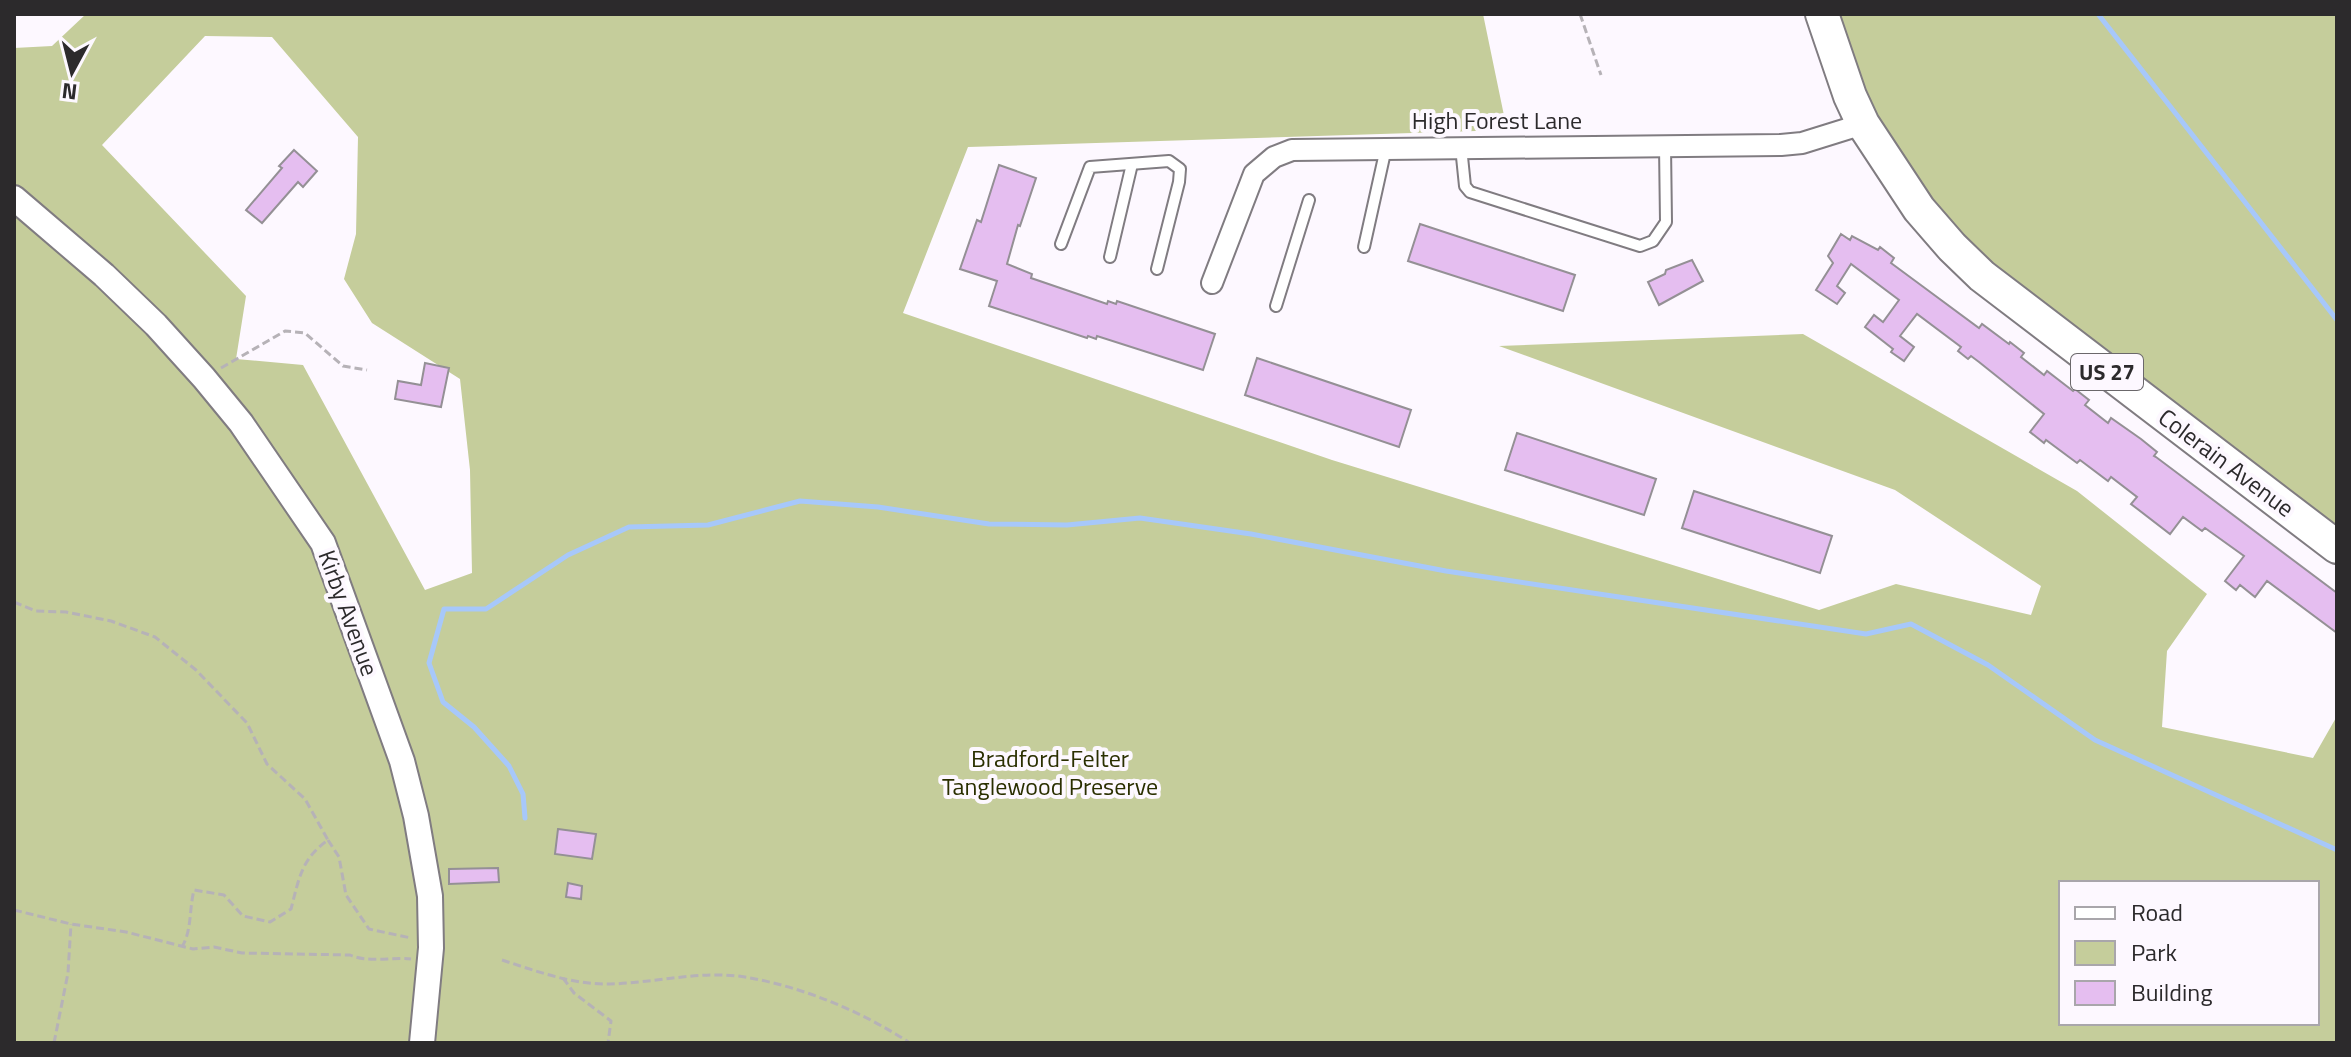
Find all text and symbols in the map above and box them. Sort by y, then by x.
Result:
north arrow [32,32,112,112]
text: N [60,74,79,110]
street label: High Forest Lane [1412,102,1582,138]
road number: US 27 [2071,354,2143,390]
street label: Colerain Avenue [2151,399,2302,525]
street label: Kirby Avenue [310,545,388,681]
park label: Bradford-Felter Tanglewood Preserve [942,740,1158,804]
legend [2059,881,2319,1025]
text: Road [2131,894,2183,930]
text: Park [2131,934,2177,970]
text: Building [2131,974,2213,1010]

